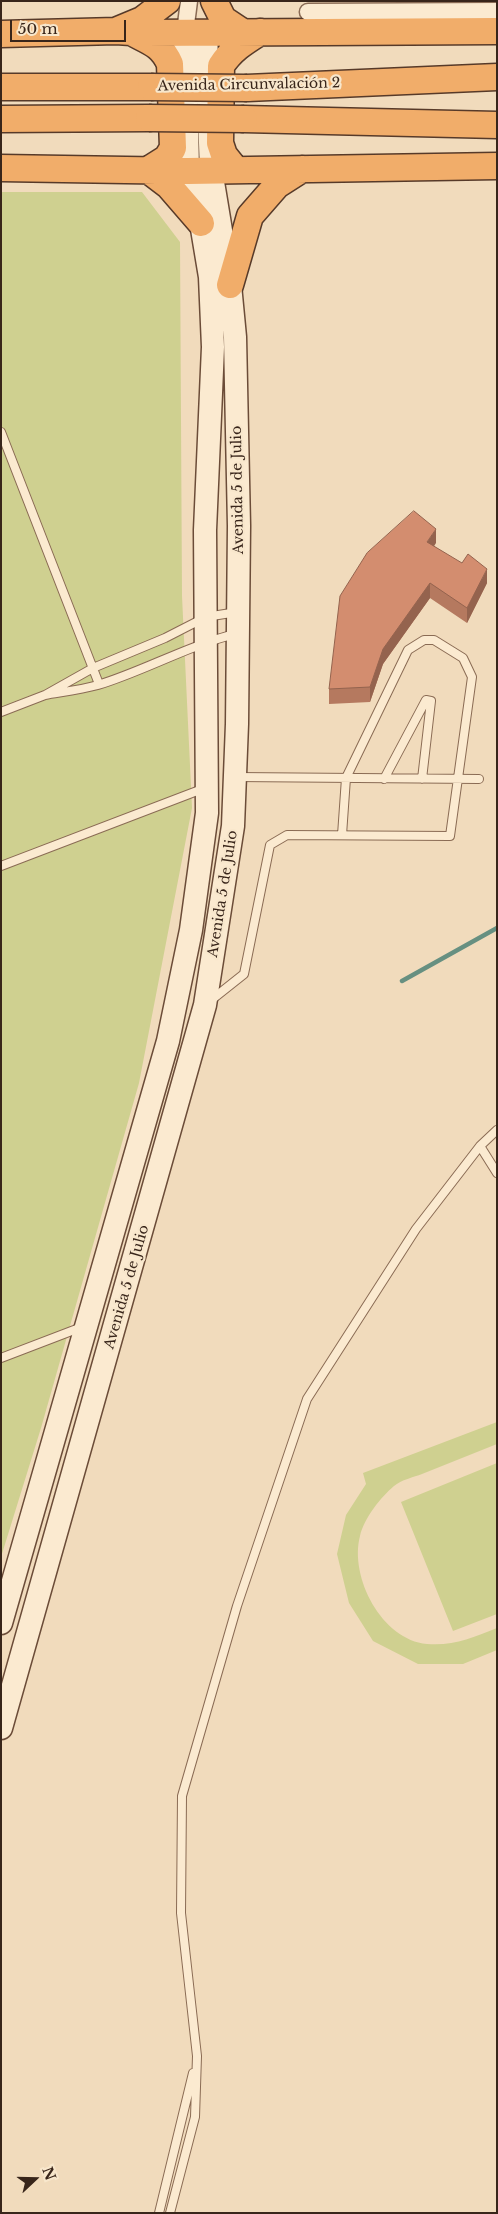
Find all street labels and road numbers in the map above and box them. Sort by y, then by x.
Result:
street label: Avenida Circunvalación 2 [157,75,341,95]
street label: Avenida 5 de Julio [228,426,248,554]
street label: Avenida 5 de Julio [205,829,241,959]
street label: Avenida 5 de Julio [101,1223,153,1351]

